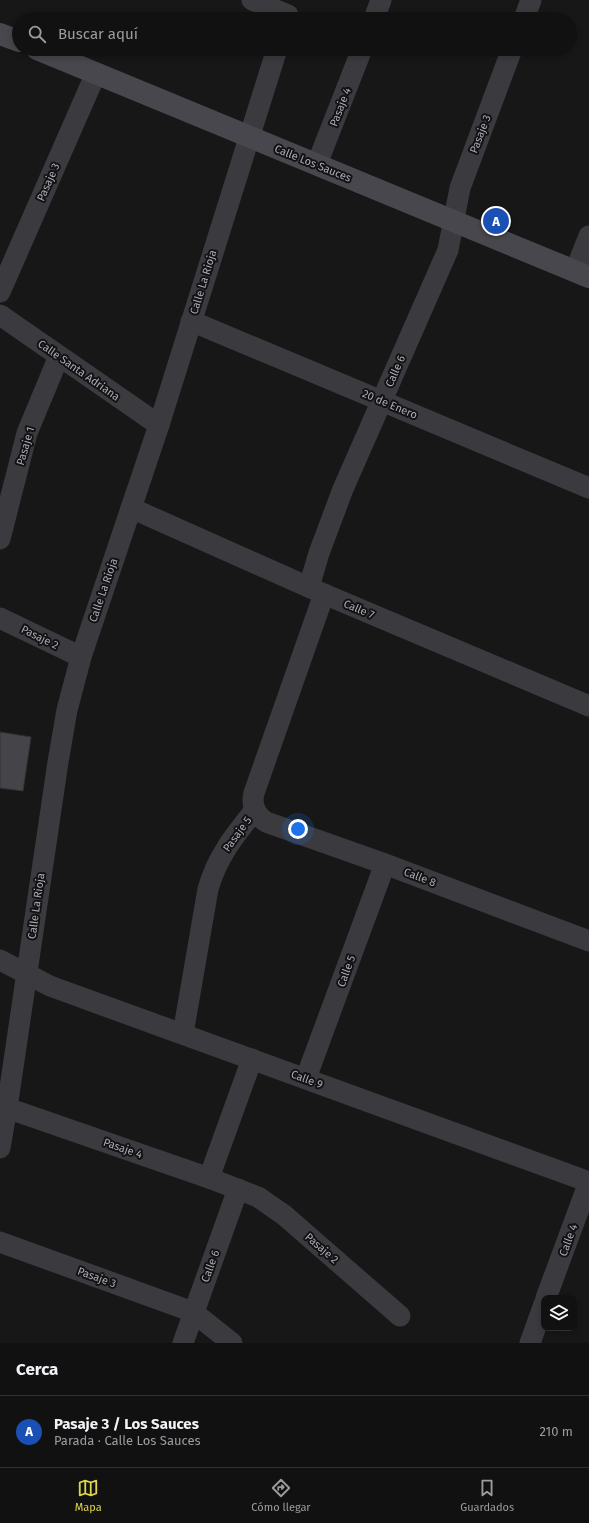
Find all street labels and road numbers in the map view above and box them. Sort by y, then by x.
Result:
street label: Pasaje 4 [327,86,354,128]
street label: Pasaje 3 [467,113,494,155]
street label: Calle Los Sauces [273,142,353,185]
street label: Pasaje 3 [34,161,63,203]
street label: Calle La Rioja [188,248,219,316]
street label: Calle Santa Adriana [35,337,122,404]
street label: Calle 6 [383,353,408,389]
street label: 20 de Enero [360,387,419,422]
street label: Pasaje 1 [14,425,37,467]
street label: Calle La Rioja [86,556,120,624]
street label: Calle 7 [341,597,376,622]
street label: Pasaje 2 [19,623,61,652]
street label: Pasaje 5 [220,814,255,854]
street label: Calle 8 [402,865,438,890]
street label: Calle La Rioja [25,872,48,940]
street label: Calle 5 [335,953,358,989]
street label: Calle 9 [289,1068,325,1091]
street label: Pasaje 4 [102,1136,144,1161]
street label: Calle 4 [557,1222,580,1258]
street label: Pasaje 2 [302,1230,341,1266]
street label: Calle 6 [199,1248,222,1284]
street label: Pasaje 3 [76,1265,118,1290]

